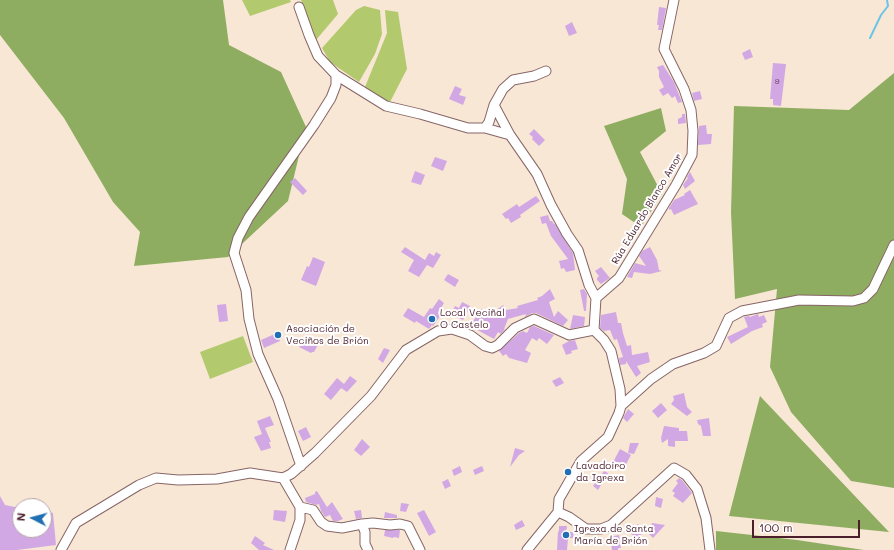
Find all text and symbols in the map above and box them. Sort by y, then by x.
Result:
house number: 9 [775,77,779,87]
street label: Rúa Eduardo Blanco Amor [609,152,685,266]
place label: Local Veciñal O Castelo [440,307,505,330]
marker: Local Veciñal O Castelo [427,314,437,324]
place label: Asociación de Veciños de Brión [286,323,369,346]
marker: Asociación de Veciños de Brión [273,330,283,340]
place label: Lavadoiro da Igrexa [576,460,625,484]
marker: Lavadoiro da Igrexa [563,467,573,477]
north arrow [12,498,52,538]
text: N [13,512,28,522]
scale bar [754,512,862,538]
text: 100 m [759,519,793,535]
place label: Igrexa de Santa María de Brión [574,523,654,546]
marker: Igrexa de Santa María de Brión [561,530,571,540]

